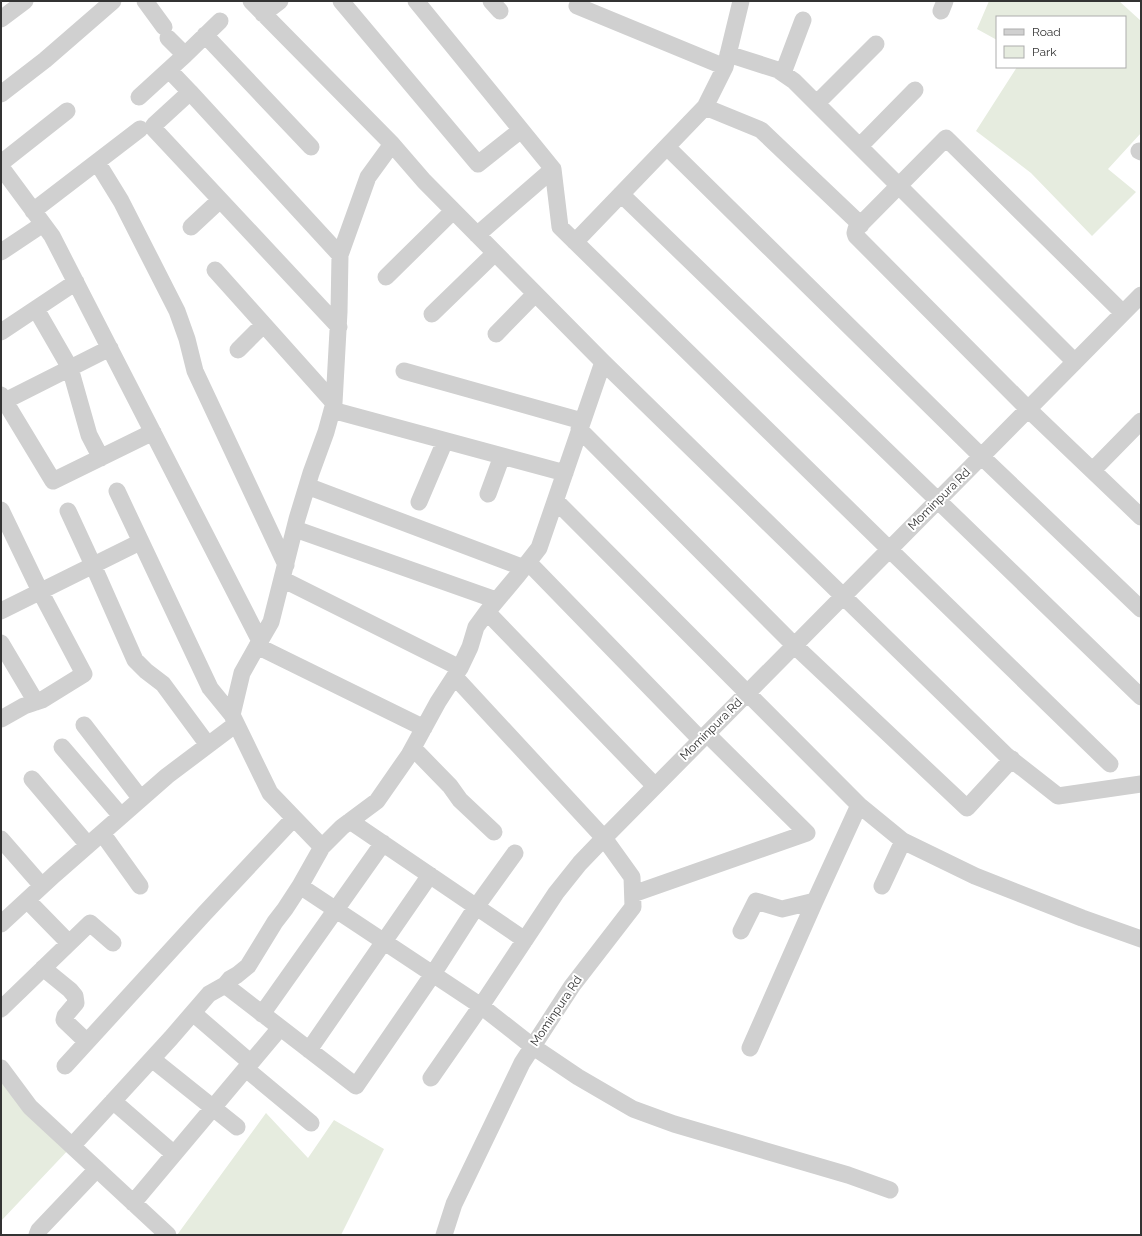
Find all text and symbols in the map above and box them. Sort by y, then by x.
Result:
legend [996,16,1126,68]
text: Road [1032,25,1061,39]
text: Park [1032,45,1057,59]
street label: Mominpura Rd [905,465,973,533]
street label: Mominpura Rd [677,695,745,763]
street label: Mominpura Rd [527,973,585,1049]

